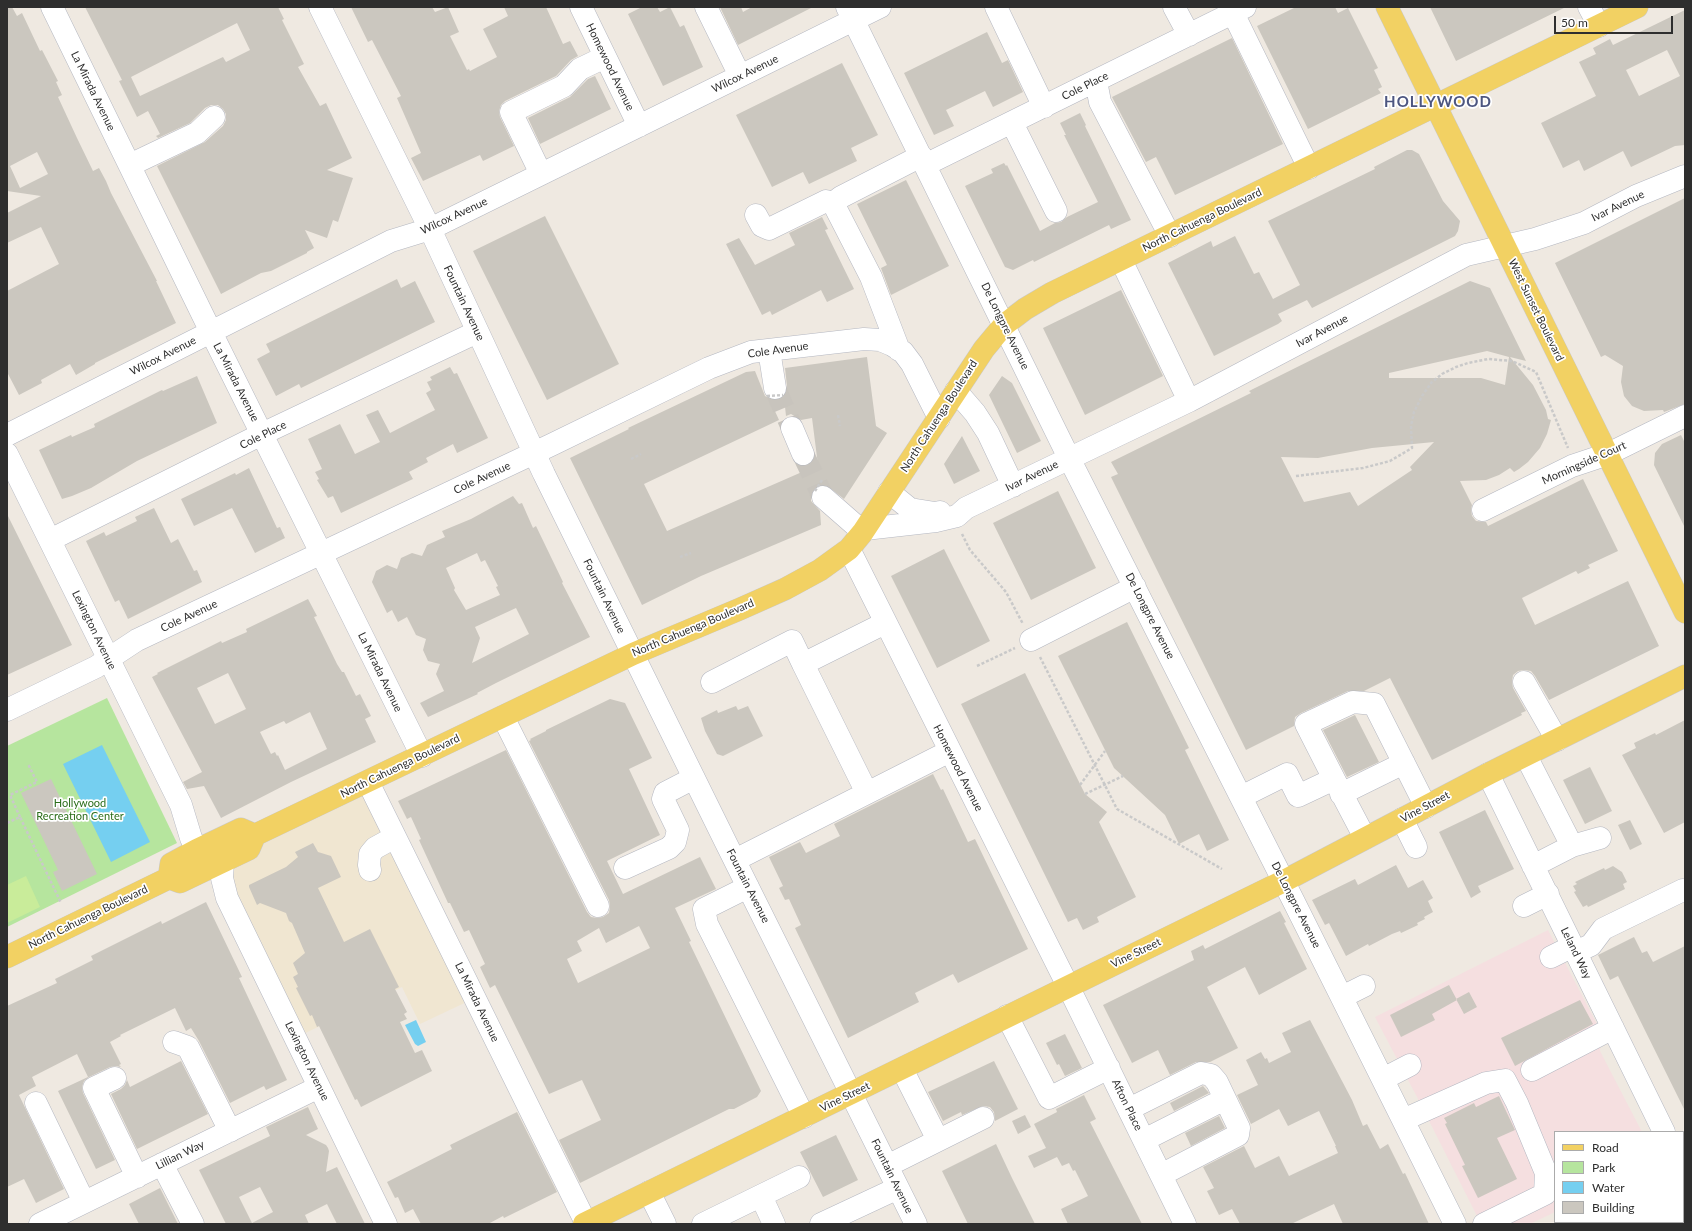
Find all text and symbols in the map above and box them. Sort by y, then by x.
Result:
scale bar [1556,8,1675,34]
text: 50 m [1561,15,1588,30]
street label: Homewood Avenue [583,21,637,113]
street label: La Mirada Avenue [68,49,118,133]
street label: Wilcox Avenue [710,52,780,96]
street label: Cole Place [1060,69,1110,103]
district label: HOLLYWOOD [1384,93,1492,111]
street label: North Cahuenga Boulevard [1140,185,1264,255]
street label: Ivar Avenue [1589,188,1647,224]
street label: Wilcox Avenue [418,195,490,237]
street label: West Sunset Boulevard [1505,257,1567,363]
street label: Fountain Avenue [441,263,487,343]
street label: De Longpre Avenue [978,280,1032,372]
street label: Ivar Avenue [1294,312,1350,350]
street label: Wilcox Avenue [128,334,198,378]
street label: Cole Avenue [747,339,809,361]
street label: La Mirada Avenue [210,340,262,424]
street label: North Cahuenga Boulevard [898,357,980,475]
street label: Cole Place [238,418,288,452]
street label: Morningside Court [1540,439,1628,487]
street label: Ivar Avenue [1003,458,1061,494]
street label: Cole Avenue [452,459,512,497]
street label: Fountain Avenue [580,556,628,636]
street label: De Longpre Avenue [1123,571,1177,661]
street label: Lexington Avenue [69,588,119,672]
street label: North Cahuenga Boulevard [630,596,756,660]
street label: Cole Avenue [159,597,219,635]
street label: La Mirada Avenue [355,630,405,714]
street label: Homewood Avenue [930,722,986,814]
street label: North Cahuenga Boulevard [338,731,462,801]
street label: Vine Street [1398,789,1452,825]
park label: Hollywood Recreation Center [36,796,124,822]
street label: Fountain Avenue [724,847,772,925]
street label: De Longpre Avenue [1269,860,1323,950]
street label: North Cahuenga Boulevard [26,882,150,952]
street label: Leland Way [1558,925,1594,981]
street label: Vine Street [1109,935,1163,971]
street label: La Mirada Avenue [452,960,502,1044]
street label: Lexington Avenue [282,1019,332,1103]
street label: Afton Place [1109,1077,1145,1133]
street label: Vine Street [818,1079,872,1115]
legend [1554,1131,1684,1223]
street label: Fountain Avenue [868,1136,916,1216]
street label: Lillian Way [154,1138,206,1172]
text: Road [1592,1140,1619,1155]
text: Park [1592,1160,1615,1175]
text: Water [1592,1180,1625,1195]
text: Building [1592,1200,1635,1215]

